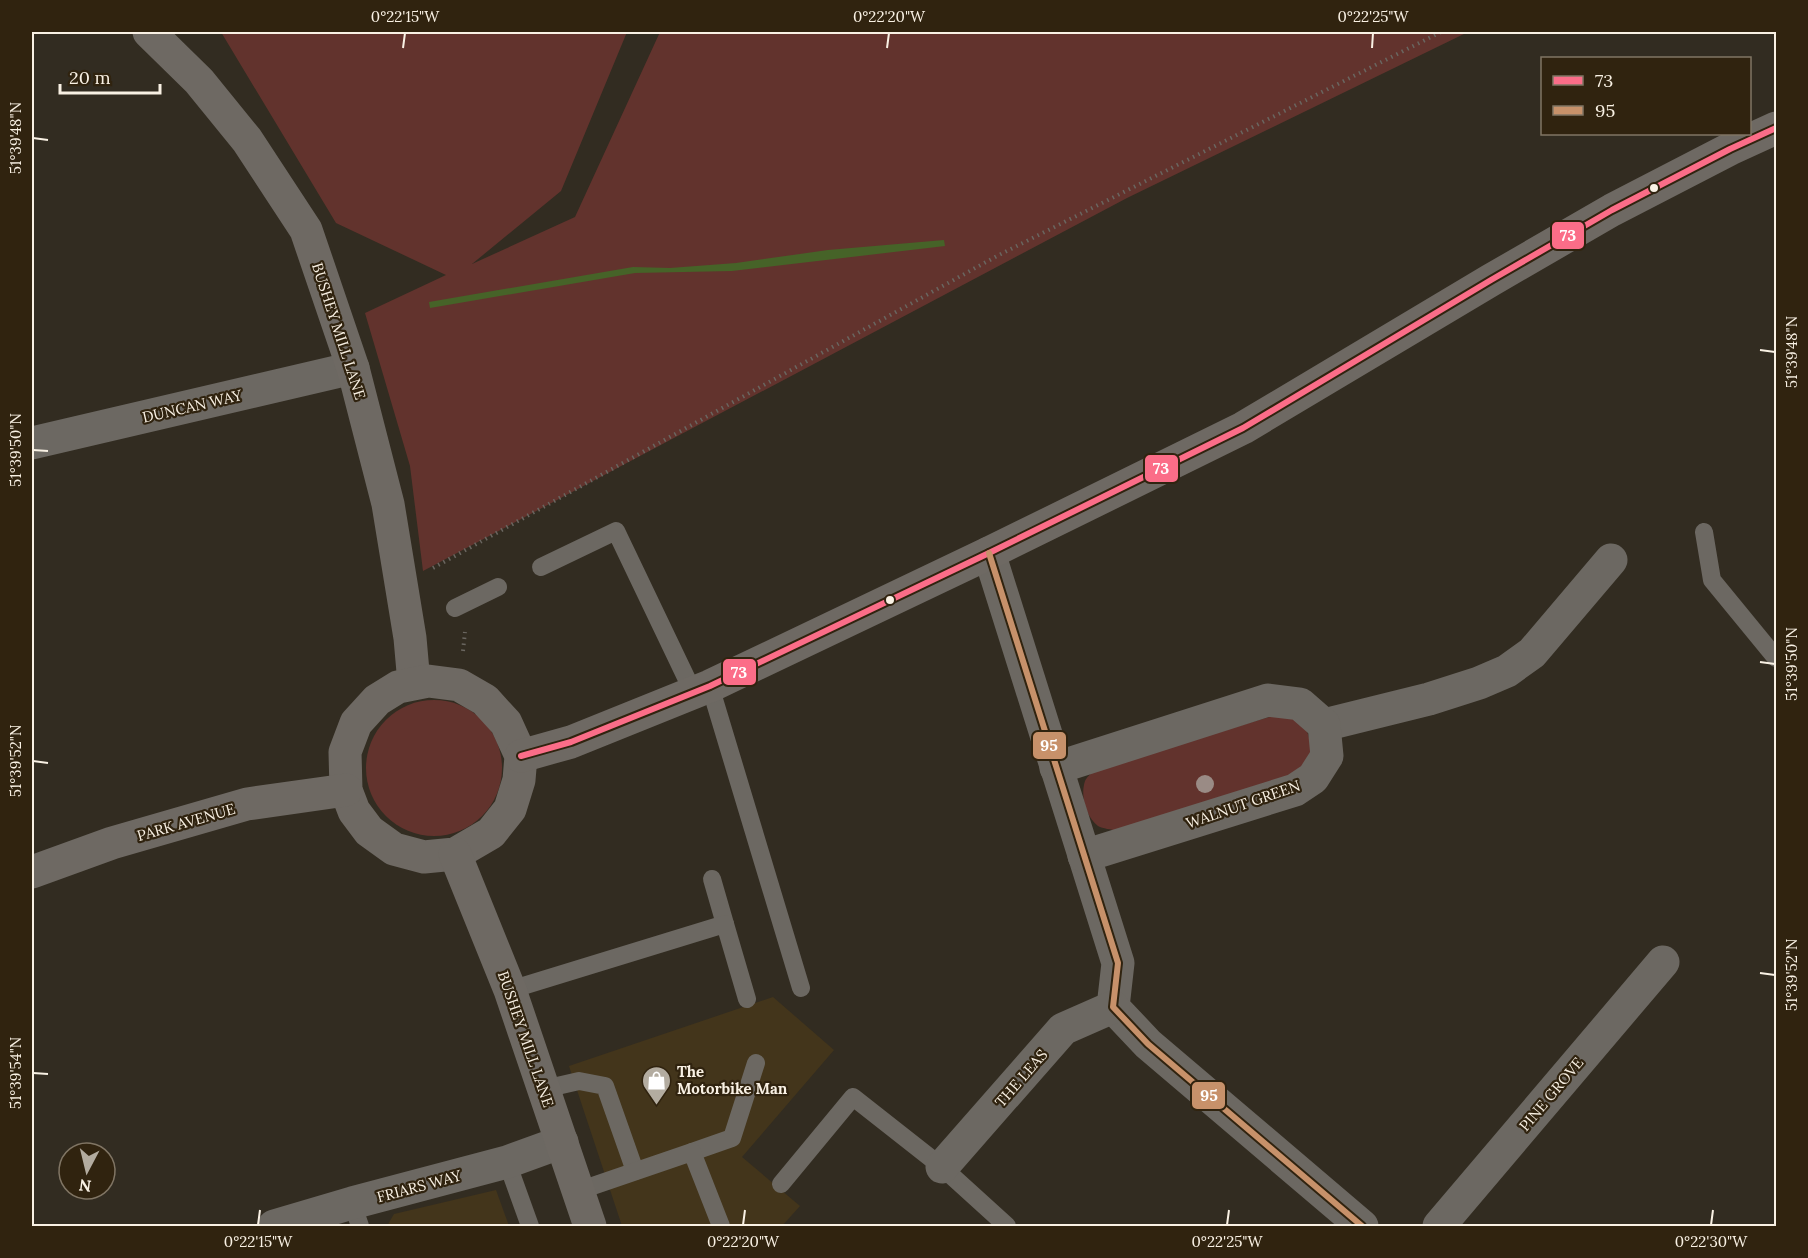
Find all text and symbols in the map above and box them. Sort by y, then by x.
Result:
text: 0°22'15"W [371,7,440,26]
text: 0°22'20"W [853,7,926,26]
text: 0°22'25"W [1338,7,1410,26]
scale bar [60,57,160,95]
legend [1541,57,1751,135]
text: 20 m [69,66,111,89]
text: 73 [1595,69,1613,92]
text: 95 [1595,99,1615,122]
text: 51°39'48"N [6,102,25,174]
unlabelled marker [1648,182,1660,194]
line badge: 73 [1551,221,1585,250]
text: 73 [1560,225,1576,245]
street label: BUSHEY MILL LANE [308,260,370,402]
text: 51°39'48"N [1782,316,1801,388]
street label: DUNCAN WAY [140,385,244,427]
text: 51°39'50"N [6,413,25,487]
line badge: 73 [1144,454,1179,483]
text: 73 [1153,458,1169,478]
unlabelled marker [884,594,896,606]
text: 51°39'50"N [1782,627,1801,701]
line badge: 73 [722,658,757,686]
text: 73 [731,662,747,682]
text: 51°39'52"N [6,725,25,797]
line badge: 95 [1032,731,1067,760]
text: 95 [1040,735,1058,755]
street label: WALNUT GREEN [1183,776,1303,832]
street label: PARK AVENUE [135,799,237,845]
text: 51°39'52"N [1782,939,1801,1011]
street label: BUSHEY MILL LANE [494,968,558,1110]
text: 51°39'54"N [6,1037,25,1109]
street label: THE LEAS [991,1045,1051,1111]
street label: PINE GROVE [1515,1053,1587,1135]
place label: The Motorbike Man [677,1062,788,1098]
shop icon: The Motorbike Man [640,1064,672,1106]
line badge: 95 [1191,1081,1226,1110]
text: 95 [1200,1085,1218,1105]
north arrow [57,1141,117,1201]
street label: FRIARS WAY [375,1165,464,1206]
text: N [78,1175,93,1197]
text: 0°22'15"W [224,1232,293,1251]
text: 0°22'20"W [707,1232,780,1251]
text: 0°22'25"W [1192,1232,1264,1251]
text: 0°22'30"W [1675,1232,1748,1251]

